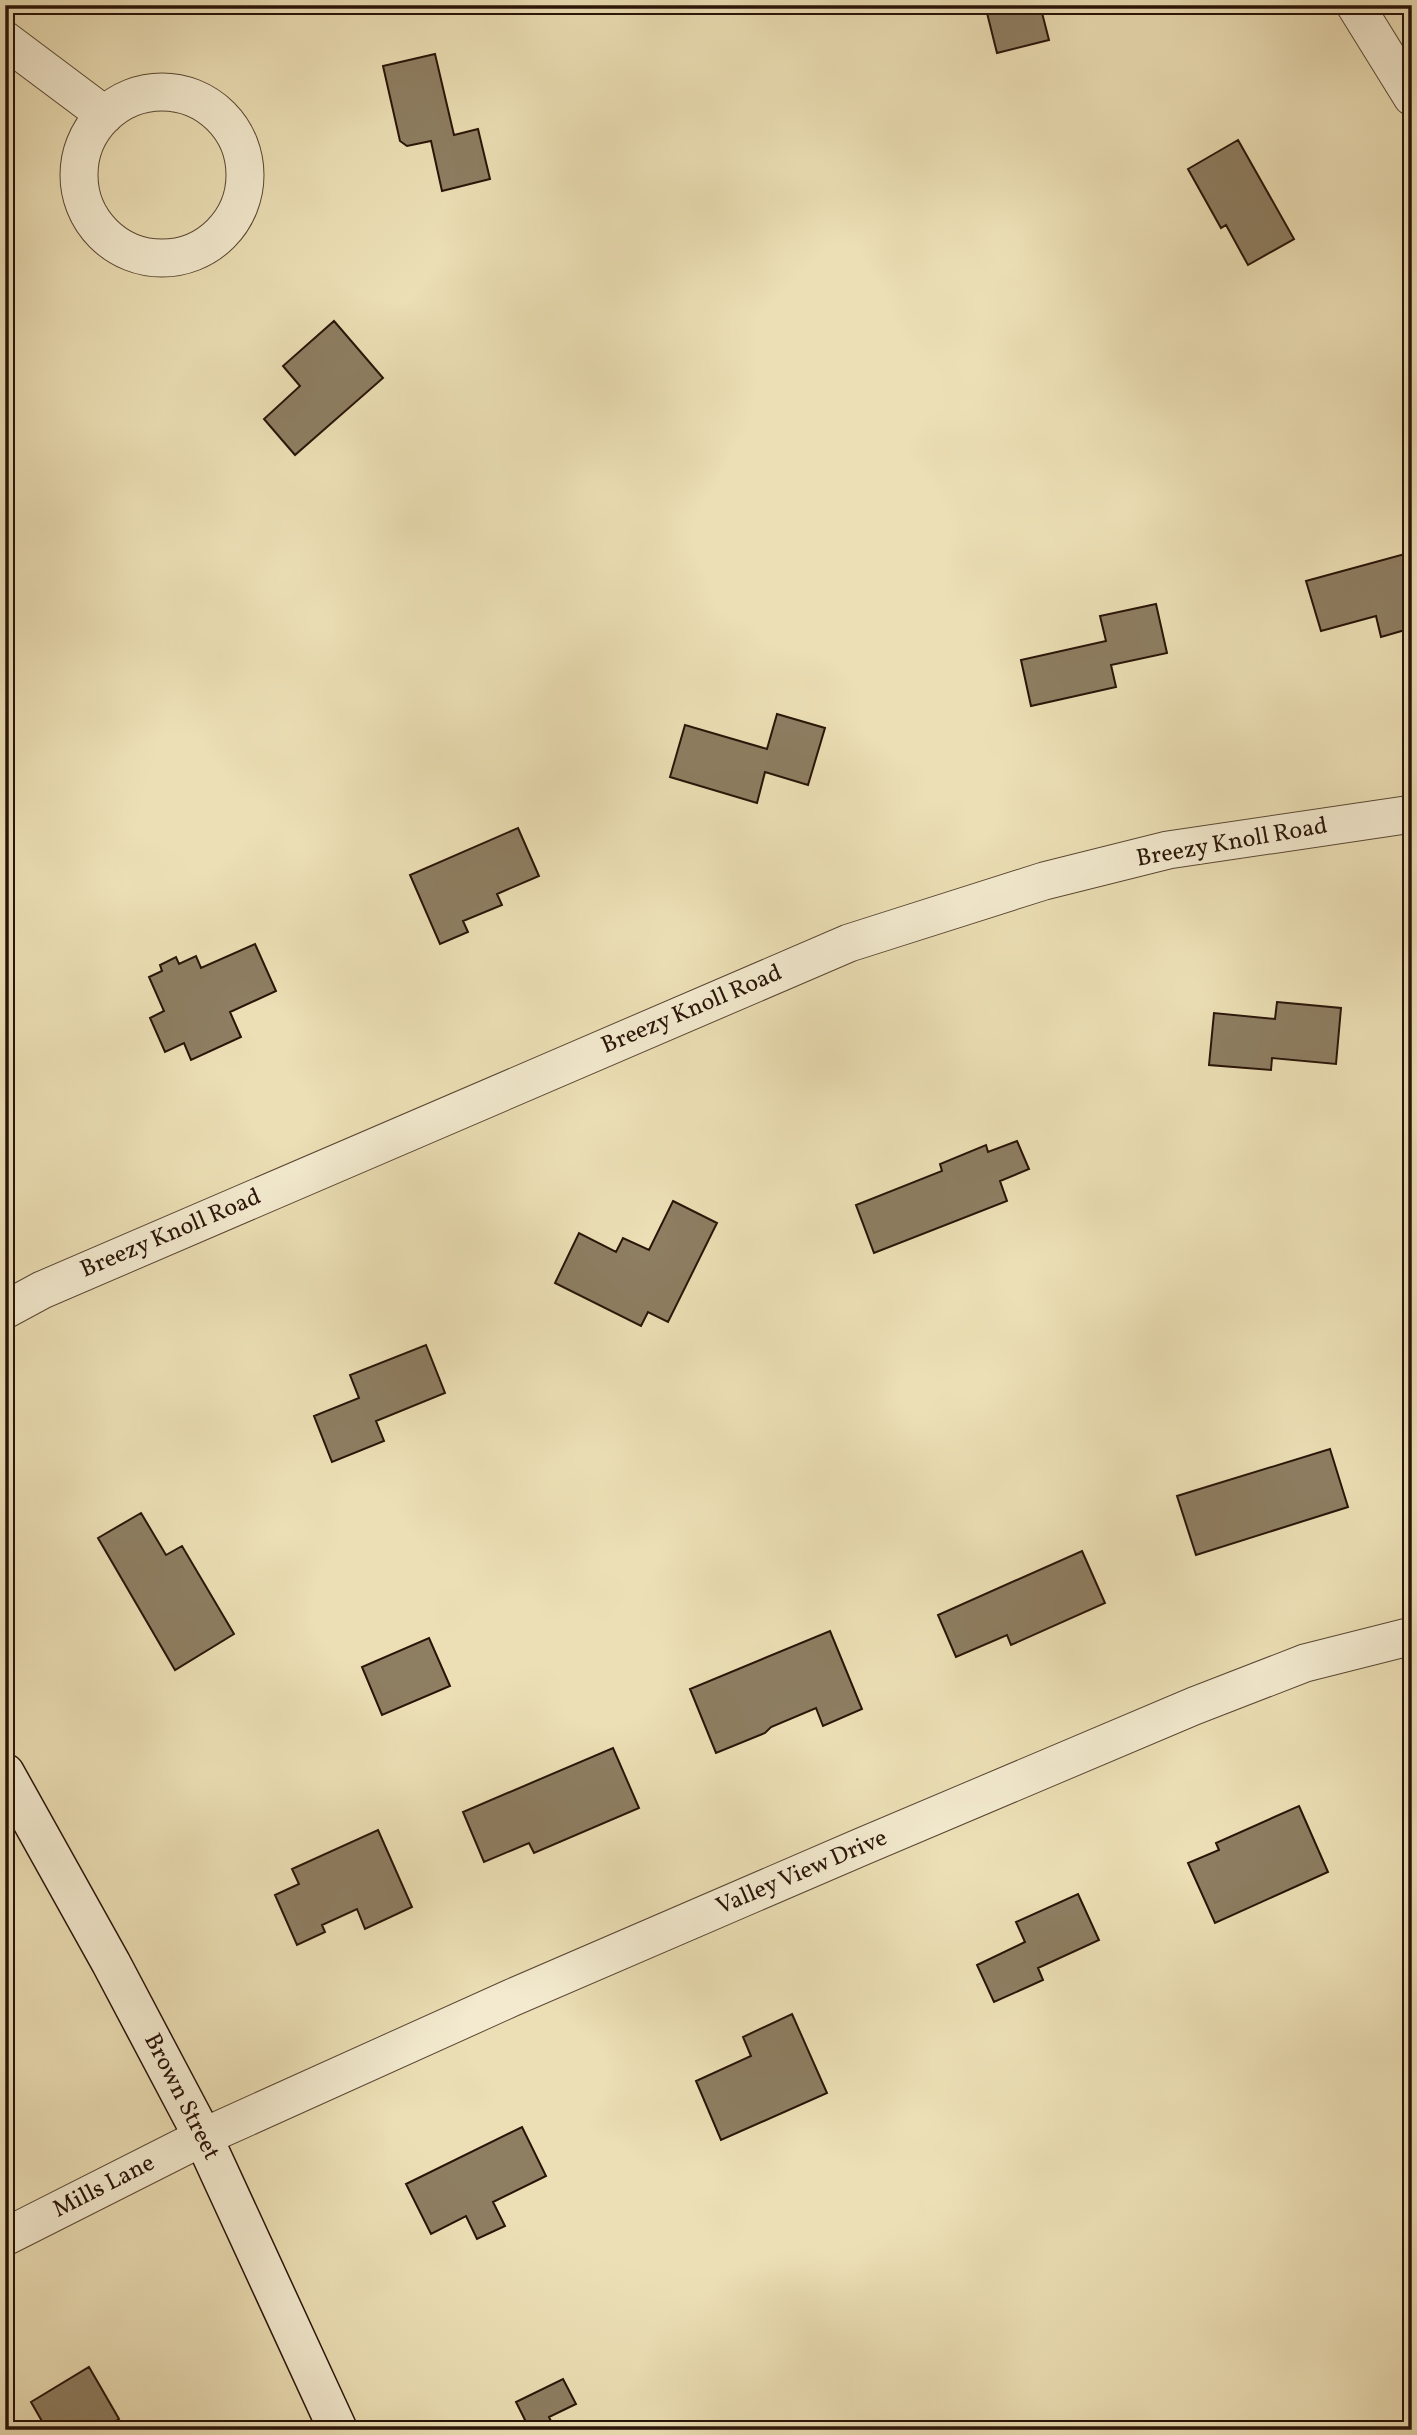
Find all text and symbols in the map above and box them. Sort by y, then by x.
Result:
street label: Breezy Knoll Road [1134,809,1330,877]
street label: Breezy Knoll Road [596,957,788,1063]
street label: Breezy Knoll Road [75,1181,267,1287]
street label: Valley View Drive [711,1822,893,1924]
street label: Brown Street [134,2028,228,2166]
street label: Mills Lane [47,2147,161,2227]

